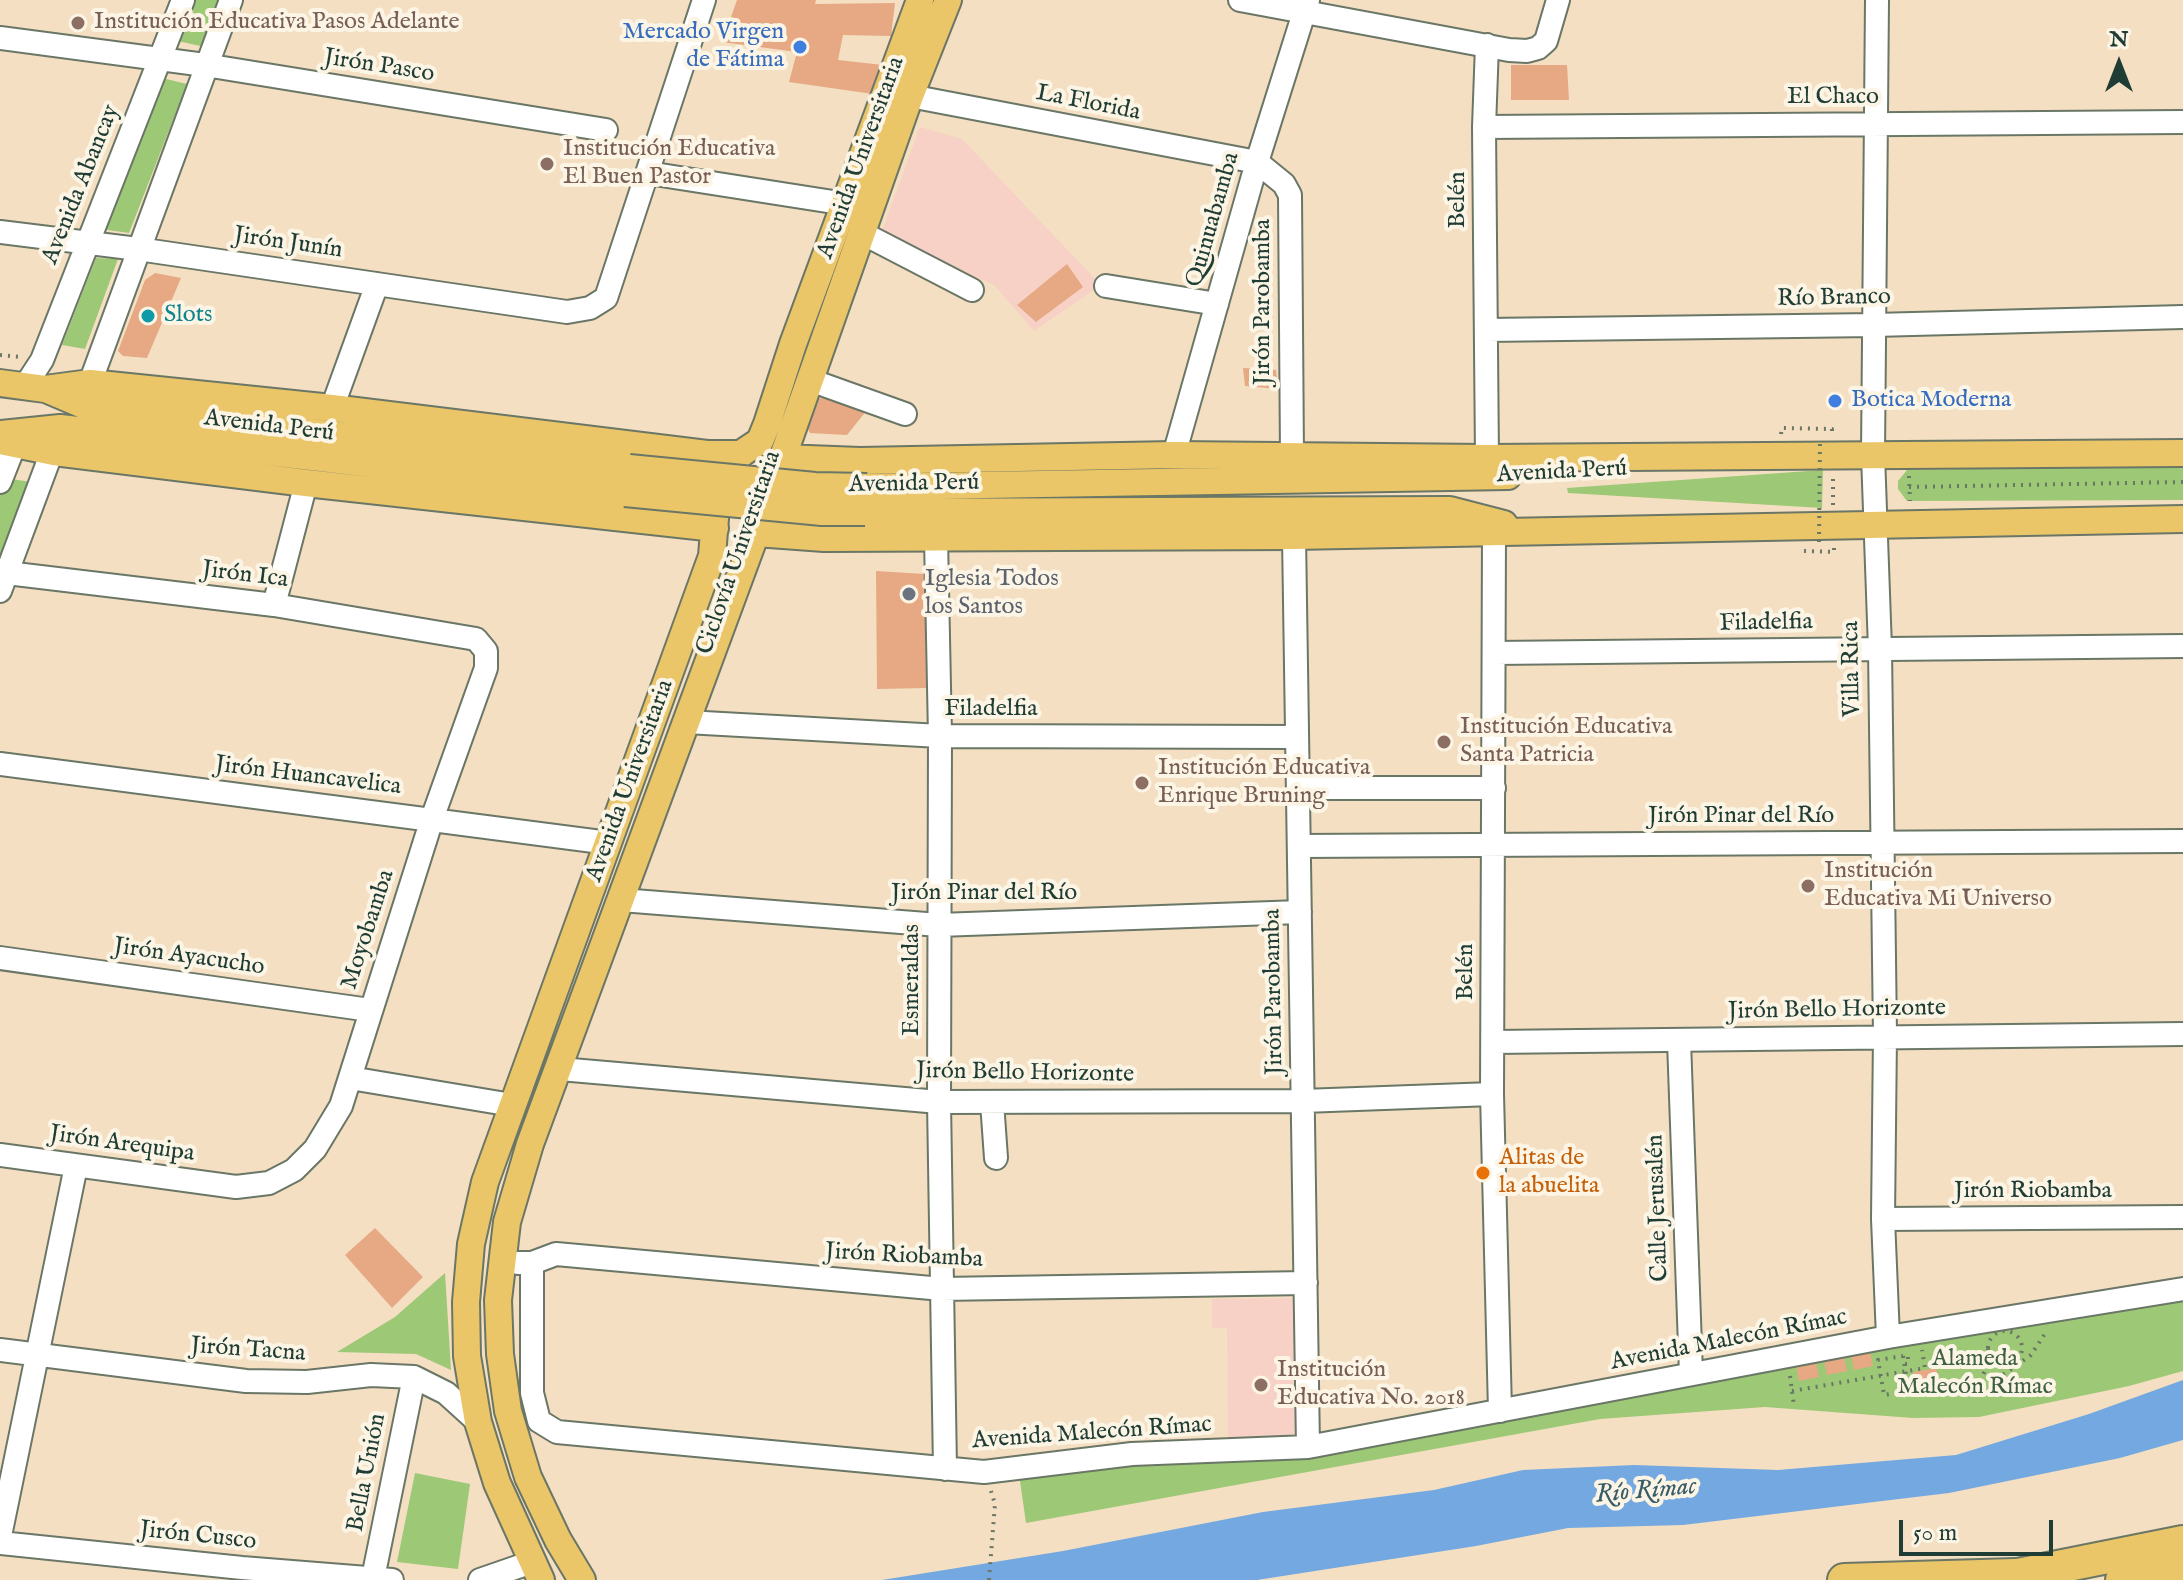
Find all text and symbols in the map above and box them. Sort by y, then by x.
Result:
place label: Institución Educativa Pasos Adelante [94,9,460,37]
marker: Institución Educativa Pasos Adelante [69,14,87,32]
place label: Mercado Virgen de Fátima [622,19,784,75]
north arrow [2079,24,2159,104]
text: N [2109,26,2129,54]
marker: Mercado Virgen de Fátima [791,38,809,56]
street label: Jirón Pasco [322,44,436,90]
street label: Avenida Universitaria [812,53,912,263]
street label: La Florida [1033,80,1143,128]
street label: El Chaco [1787,84,1879,112]
street label: Avenida Abancay [37,101,127,269]
place label: Institución Educativa El Buen Pastor [563,136,775,192]
street label: Quinuabamba [1181,149,1247,291]
marker: Institución Educativa El Buen Pastor [538,155,556,173]
street label: Belén [1445,171,1473,229]
street label: Jirón Parobamba [1250,219,1278,385]
street label: Jirón Junín [232,222,344,266]
street label: Río Branco [1777,284,1891,314]
place label: Slots [164,302,212,330]
marker: Slots [139,307,157,325]
place label: Botica Moderna [1851,387,2011,415]
marker: Botica Moderna [1826,392,1844,410]
street label: Avenida Perú [202,405,336,449]
street label: Ciclovía Universitaria [692,447,788,659]
street label: Avenida Perú [1496,455,1628,491]
street label: Avenida Perú [848,469,980,501]
street label: Jirón Ica [200,556,290,596]
place label: Iglesia Todos los Santos [925,566,1059,622]
marker: Iglesia Todos los Santos [900,585,918,603]
street label: Filadelfia [1719,609,1813,639]
street label: Villa Rica [1838,621,1868,717]
street label: Avenida Universitaria [581,676,681,886]
street label: Filadelfia [944,696,1038,724]
place label: Institución Educativa Santa Patricia [1460,714,1672,770]
marker: Institución Educativa Santa Patricia [1435,733,1453,751]
street label: Jirón Huancavelica [213,751,403,803]
place label: Institución Educativa Enrique Bruning [1158,755,1370,811]
marker: Institución Educativa Enrique Bruning [1133,774,1151,792]
street label: Jirón Pinar del Río [1648,803,1834,831]
place label: Institución Educativa Mi Universo [1824,858,2052,914]
street label: Moyobamba [336,866,402,994]
marker: Institución Educativa Mi Universo [1799,877,1817,895]
street label: Jirón Pinar del Río [891,880,1077,908]
street label: Jirón Parobamba [1259,909,1291,1075]
street label: Esmeraldas [899,924,927,1036]
street label: Jirón Ayacucho [112,933,266,983]
street label: Belén [1453,943,1481,1001]
street label: Jirón Bello Horizonte [1728,995,1946,1027]
street label: Jirón Bello Horizonte [916,1058,1134,1090]
street label: Jirón Arequipa [48,1121,196,1169]
street label: Calle Jerusalén [1642,1134,1676,1282]
place label: Alitas de la abuelita [1499,1145,1599,1201]
marker: Alitas de la abuelita [1474,1164,1492,1182]
street label: Jirón Riobamba [1954,1178,2112,1206]
street label: Jirón Riobamba [824,1238,984,1276]
street label: Avenida Malecón Rímac [1608,1304,1850,1378]
street label: Jirón Tacna [190,1333,306,1369]
park label: Alameda Malecón Rímac [1897,1346,2053,1402]
place label: Institución Educativa No. 2018 [1277,1357,1465,1413]
marker: Institución Educativa No. 2018 [1252,1376,1270,1394]
street label: Bella Unión [342,1411,394,1535]
street label: Avenida Malecón Rímac [971,1411,1213,1457]
water label: Río Rímac [1594,1472,1698,1512]
scale bar [1903,1504,2057,1554]
street label: Jirón Cusco [138,1517,258,1557]
text: 50 m [1913,1518,1957,1549]

